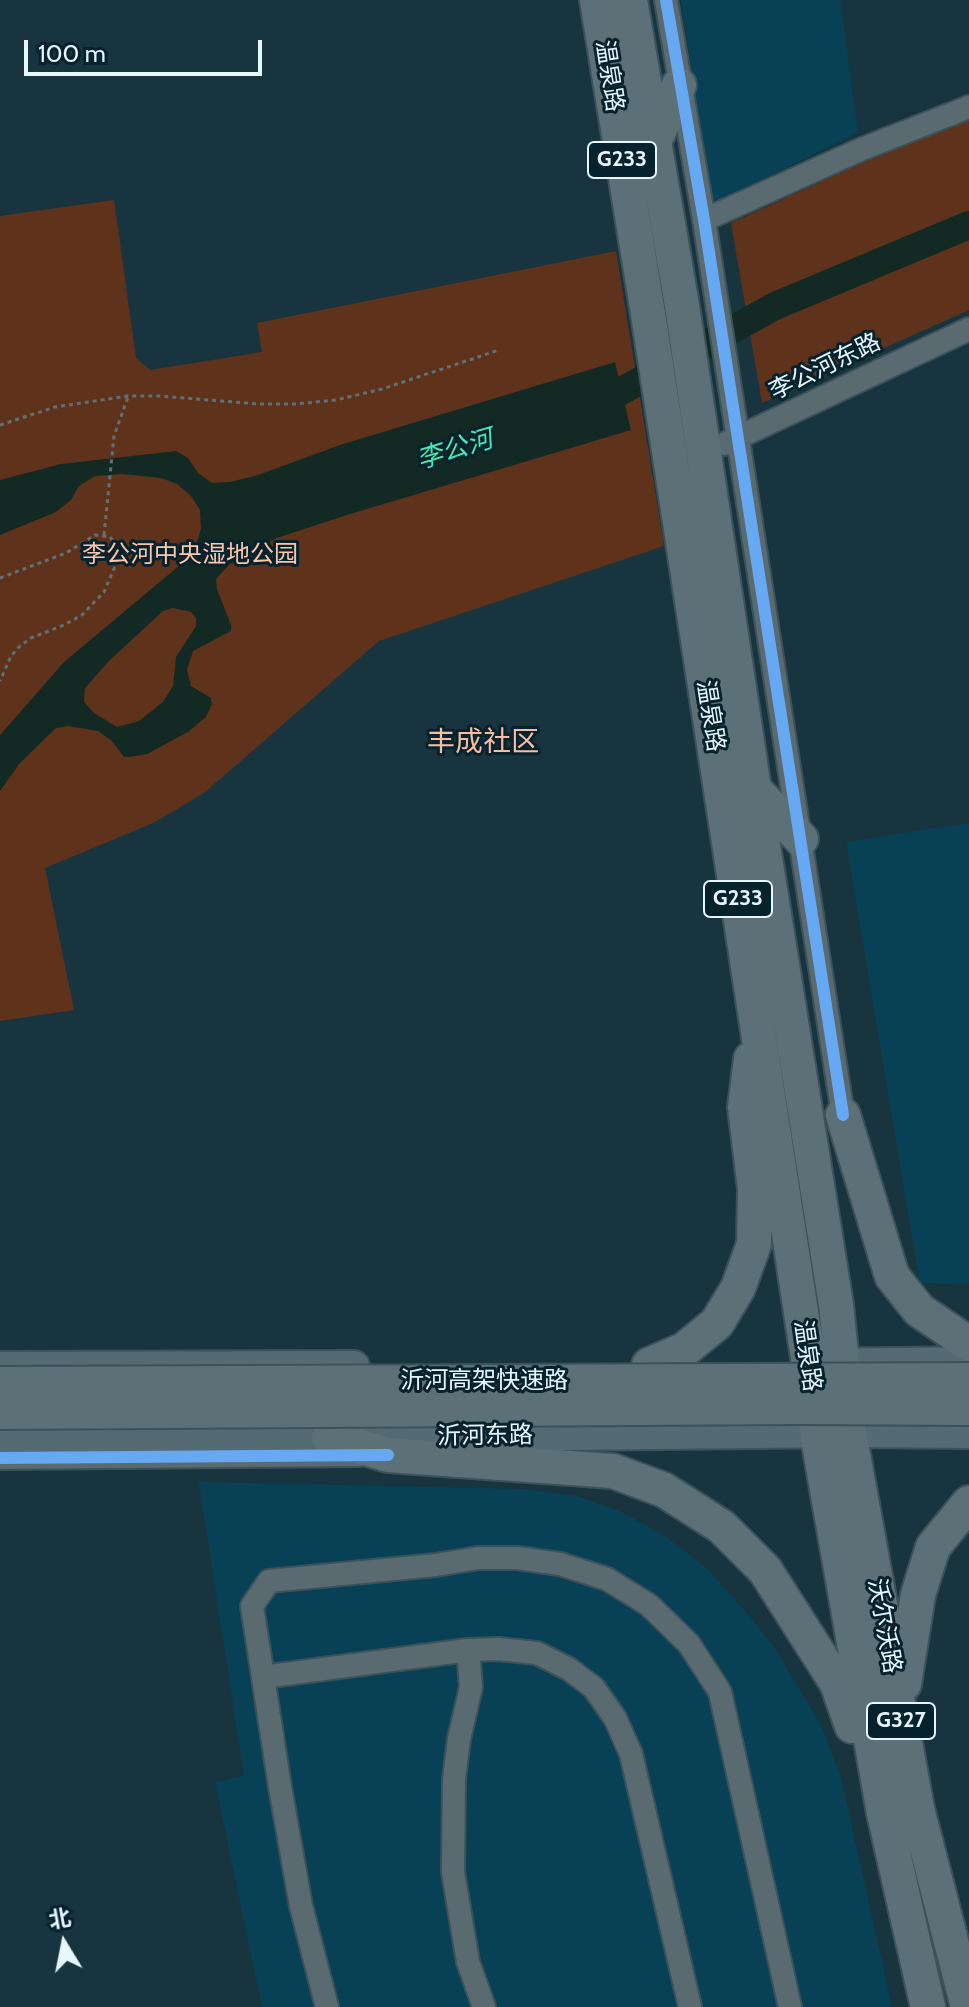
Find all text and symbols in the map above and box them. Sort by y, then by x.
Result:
scale bar [28,24,266,74]
street label: 温泉路 [589,38,629,114]
text: 100 m [38,39,106,68]
road number: G233 [588,142,656,178]
street label: 李公河东路 [765,328,885,406]
water label: 李公河 [413,424,497,476]
park label: 李公河中央湿地公园 [82,541,298,569]
street label: 温泉路 [690,678,730,754]
district label: 丰成社区 [427,726,539,760]
road number: G233 [704,881,772,917]
street label: 温泉路 [788,1318,826,1394]
street label: 沂河高架快速路 [400,1367,568,1395]
street label: 沂河东路 [437,1421,533,1451]
street label: 沃尔沃路 [861,1576,907,1676]
road number: G327 [867,1703,935,1739]
north arrow [24,1903,104,1983]
text: 北 [47,1904,73,1934]

